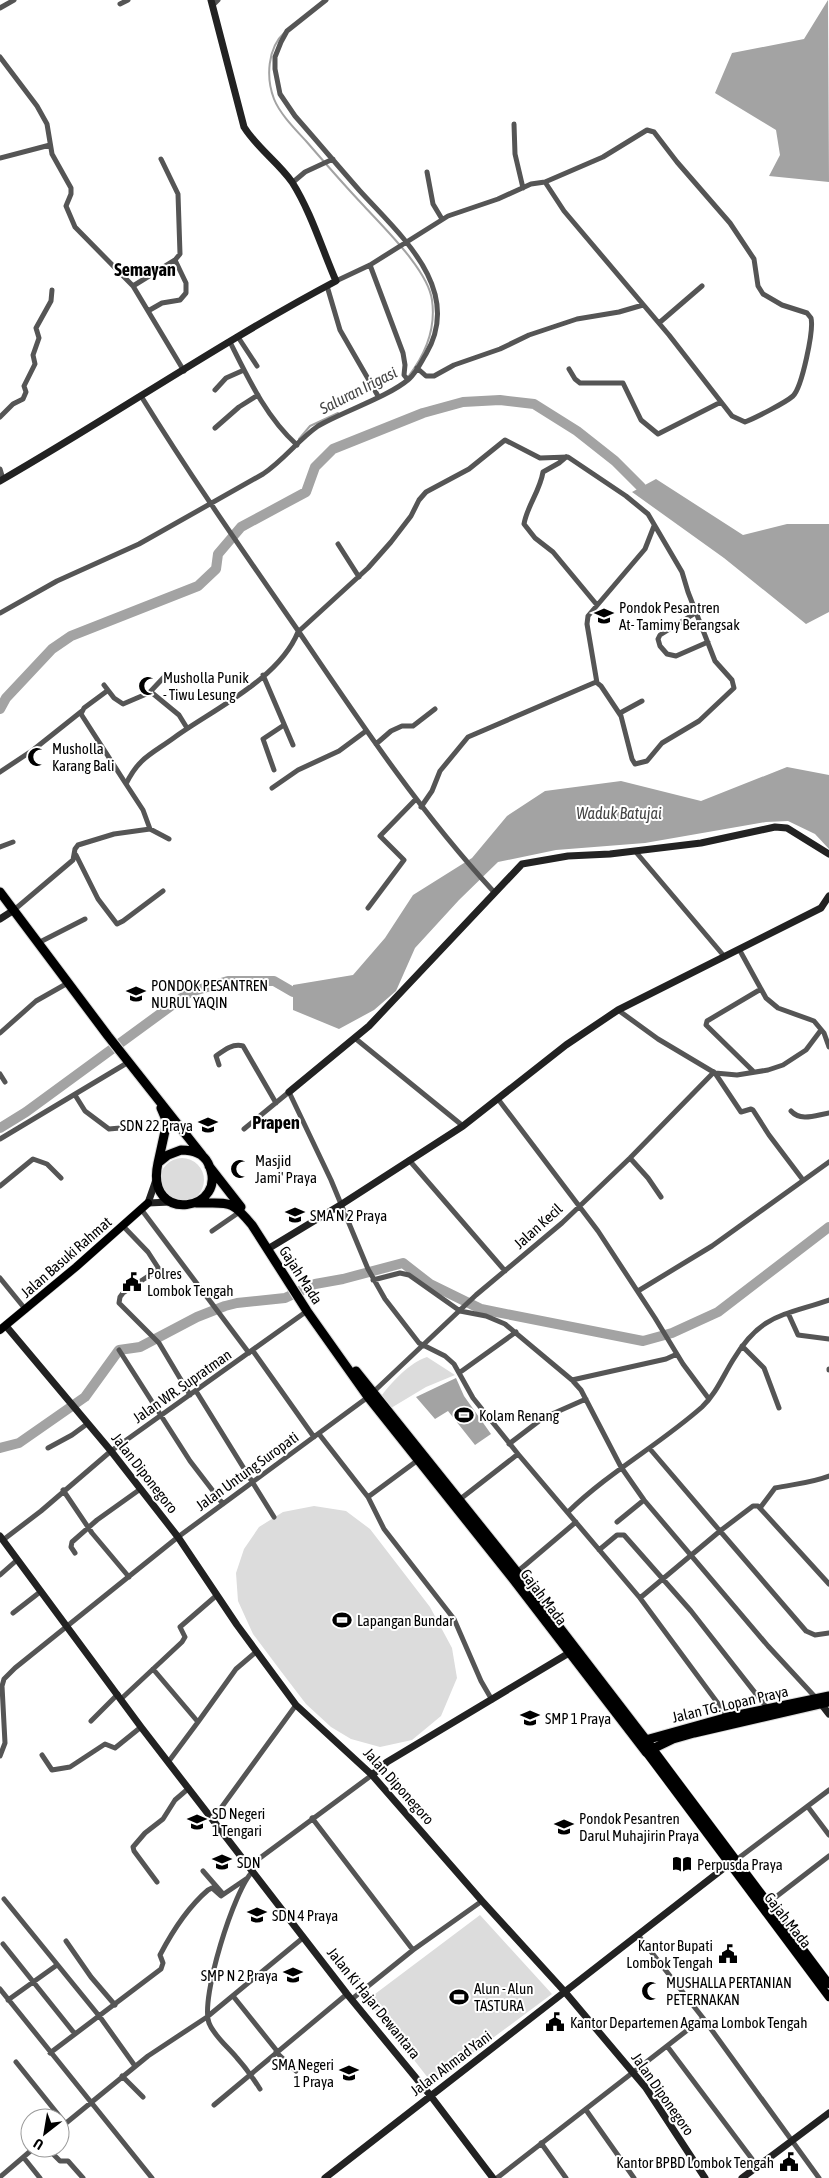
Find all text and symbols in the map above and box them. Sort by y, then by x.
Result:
district label: Semayan [114,259,176,280]
water label: Saluran Irigasi [315,363,400,418]
place label: Pondok Pesantren At- Tamimy Berangsak [619,599,740,633]
school or university icon: Pondok Pesantren At- Tamimy Berangsak [593,605,615,627]
place label: Musholla Punik - Tiwu Lesung [163,669,249,703]
mosque icon: Musholla Punik - Tiwu Lesung [137,675,159,697]
place label: Musholla Karang Bali [52,740,114,774]
mosque icon: Musholla Karang Bali [26,746,48,768]
water label: Waduk Batujai [576,804,662,823]
place label: PONDOK PESANTREN NURUL YAQIN [151,977,268,1011]
school or university icon: PONDOK PESANTREN NURUL YAQIN [125,983,147,1005]
district label: Prapen [252,1112,300,1133]
school or university icon: SDN 22 Praya [197,1114,219,1136]
place label: SDN 22 Praya [120,1117,193,1134]
place label: Masjid Jami' Praya [255,1152,317,1186]
mosque icon: Masjid Jami' Praya [229,1158,251,1180]
street label: Jalan Kecil [510,1200,566,1252]
school or university icon: SMA N 2 Praya [284,1204,306,1226]
place label: SMA N 2 Praya [310,1207,387,1224]
street label: Jalan Basuki Rahmat [17,1213,115,1301]
street label: Gajah Mada [276,1243,326,1307]
place label: Polres Lombok Tengah [147,1265,234,1299]
public building icon: Polres Lombok Tengah [121,1271,143,1293]
street label: Jalan WR. Supratman [129,1346,235,1426]
sports icon: Kolam Renang [453,1404,475,1426]
place label: Kolam Renang [479,1407,560,1424]
street label: Jalan Untung Suropati [192,1428,302,1514]
street label: Jalan Diponegoro [108,1430,182,1516]
street label: Gajah Mada [517,1566,571,1628]
sports icon: Lapangan Bundar [331,1609,353,1631]
place label: Lapangan Bundar [357,1612,454,1629]
street label: Jalan TG. Lopan Praya [670,1682,790,1726]
school or university icon: SMP 1 Praya [519,1707,541,1729]
place label: SMP 1 Praya [545,1710,611,1727]
street label: Jalan Diponegoro [360,1744,438,1828]
place label: SD Negeri 1 Tengari [212,1805,265,1839]
place label: Pondok Pesantren Darul Muhajirin Praya [579,1810,699,1844]
school or university icon: SD Negeri 1 Tengari [186,1811,208,1833]
school or university icon: Pondok Pesantren Darul Muhajirin Praya [553,1816,575,1838]
school or university icon: SDN [211,1851,233,1873]
library icon: Perpusda Praya [671,1853,693,1875]
place label: SDN [237,1854,261,1871]
place label: Perpusda Praya [697,1856,783,1873]
street label: Gajah Mada [761,1889,815,1951]
school or university icon: SDN 4 Praya [246,1904,268,1926]
place label: SDN 4 Praya [272,1907,338,1924]
place label: Kantor Bupati Lombok Tengah [626,1937,713,1971]
public building icon: Kantor Bupati Lombok Tengah [717,1943,739,1965]
street label: Jalan Ki Hajar Dewantara [324,1944,424,2062]
school or university icon: SMP N 2 Praya [282,1964,304,1986]
place label: SMP N 2 Praya [201,1967,278,1984]
place label: MUSHALLA PERTANIAN PETERNAKAN [666,1974,792,2008]
place label: Alun - Alun TASTURA [474,1980,534,2014]
mosque icon: MUSHALLA PERTANIAN PETERNAKAN [640,1980,662,2002]
sports icon: Alun - Alun TASTURA [448,1986,470,2008]
public building icon: Kantor Departemen Agama Lombok Tengah [544,2011,566,2033]
place label: Kantor Departemen Agama Lombok Tengah [570,2014,807,2031]
street label: Jalan Ahmad Yani [407,2027,495,2099]
street label: Jalan Diponegoro [628,2049,698,2139]
place label: SMA Negeri 1 Praya [272,2056,334,2090]
school or university icon: SMA Negeri 1 Praya [338,2062,360,2084]
north arrow [20,2108,70,2158]
text: U [31,2135,46,2153]
public building icon: Kantor BPBD Lombok Tengah [778,2151,800,2173]
place label: Kantor BPBD Lombok Tengah [616,2154,774,2171]

